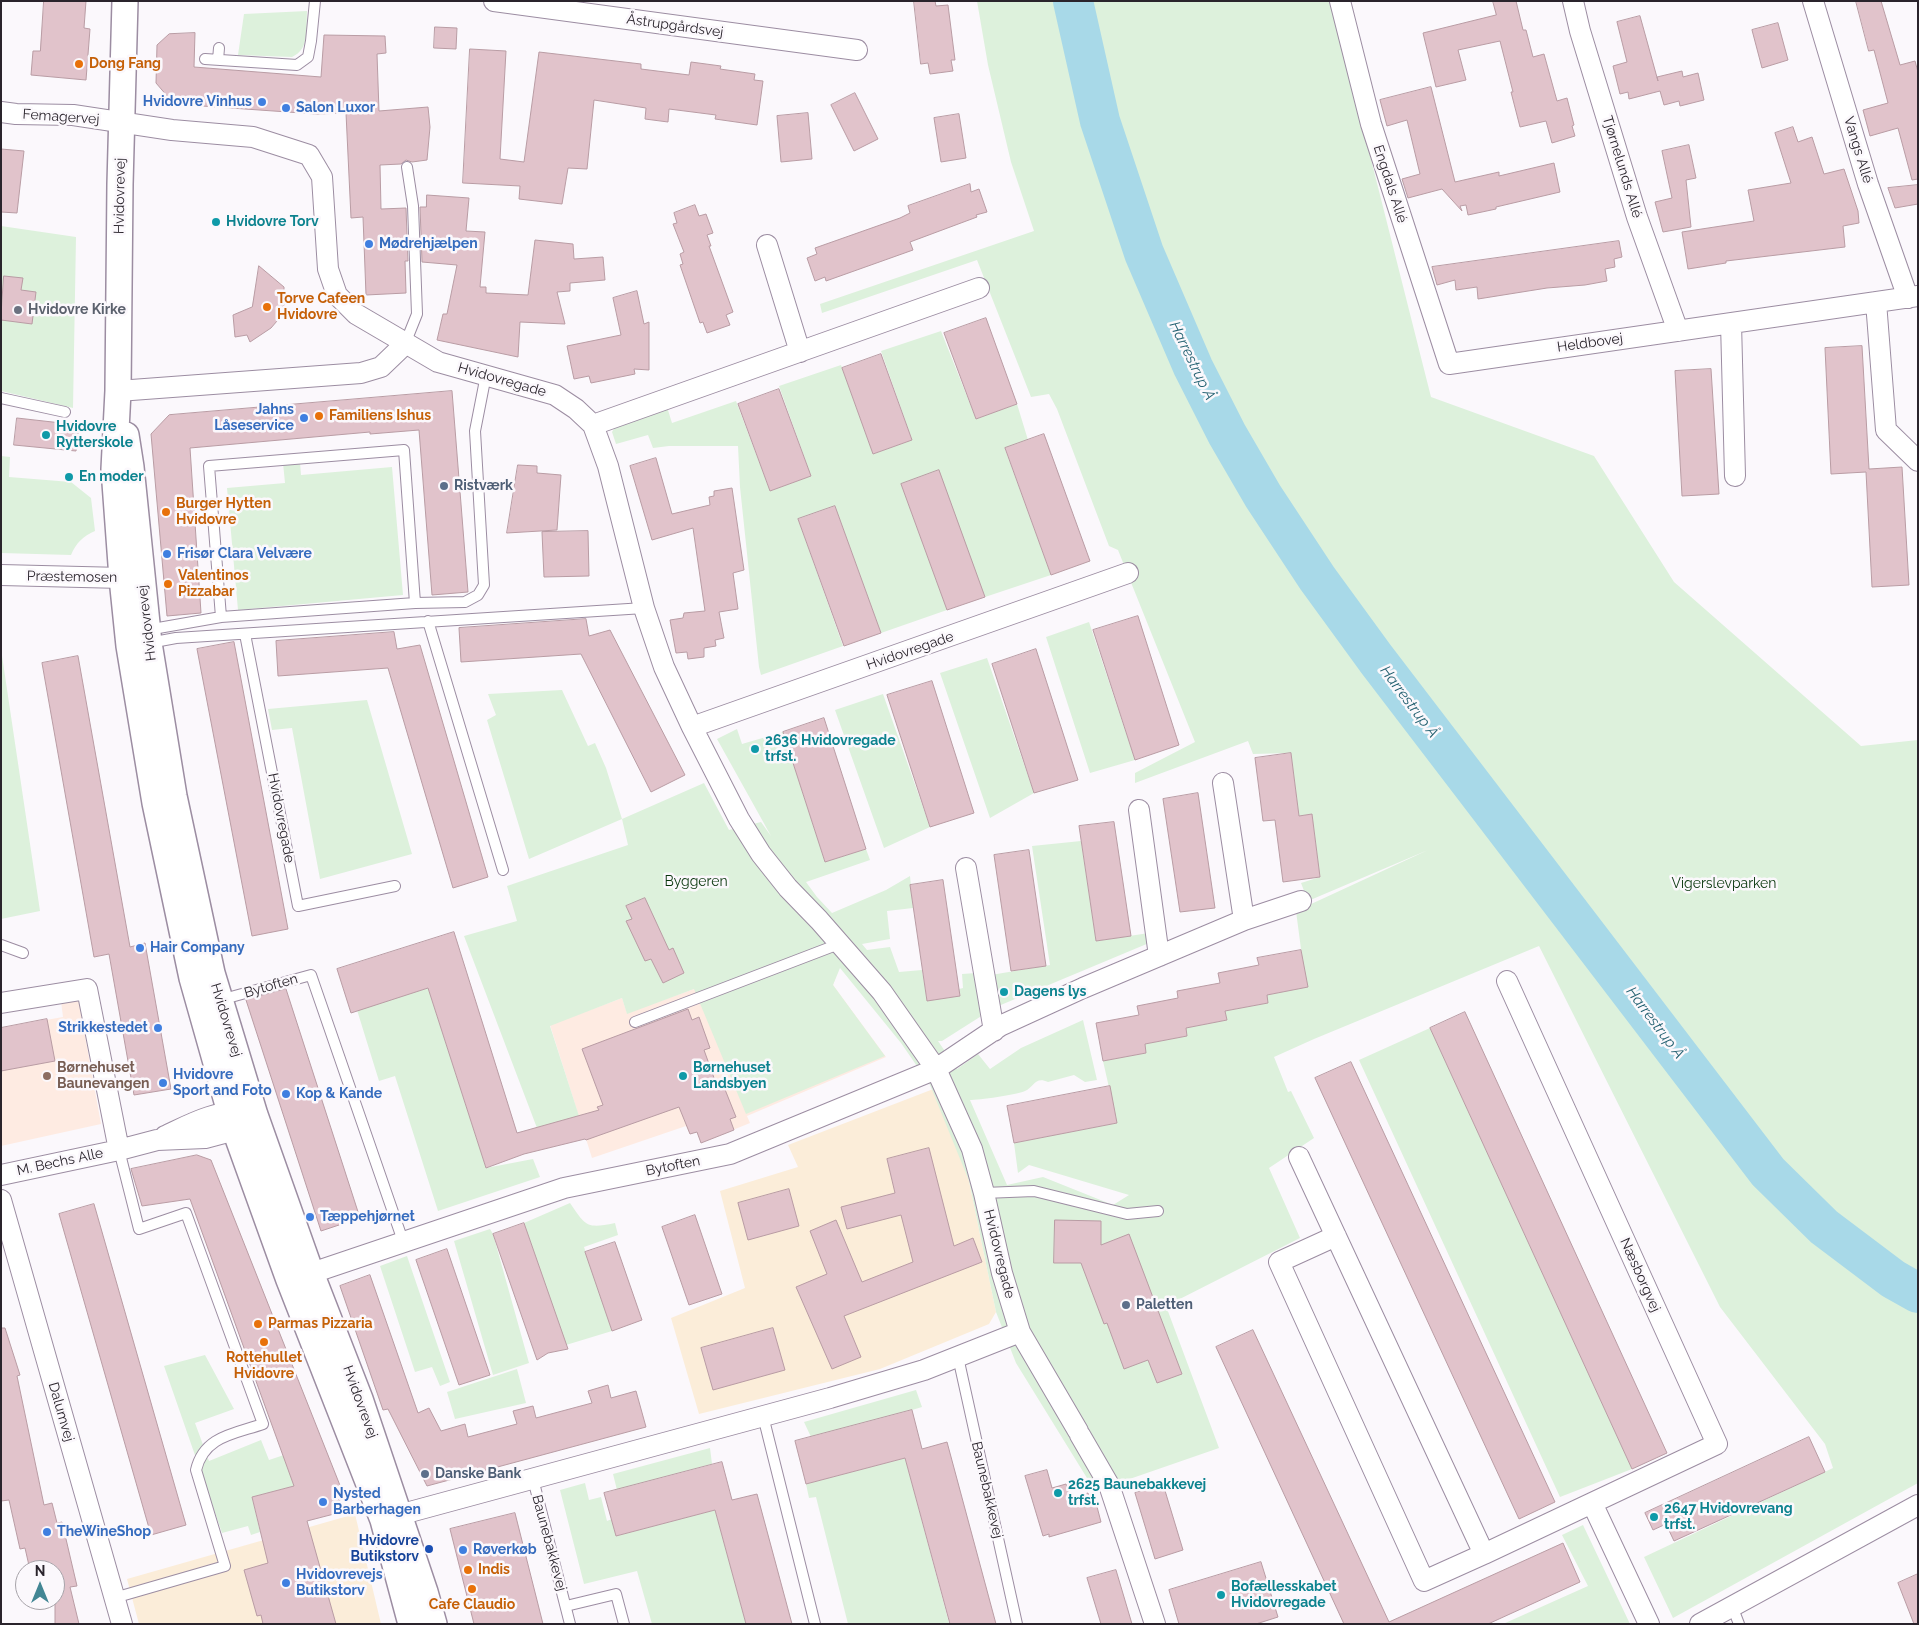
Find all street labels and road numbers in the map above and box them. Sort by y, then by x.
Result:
street label: Åstrupgårdsvej [626,11,724,41]
street label: Femagervej [22,106,100,128]
street label: Tjørnelunds Allé [1598,114,1646,220]
street label: Vangs Allé [1840,115,1876,185]
street label: Engdals Allé [1369,143,1411,225]
street label: Hvidovrevej [111,158,129,234]
street label: Heldbovej [1556,330,1624,356]
street label: Hvidovregade [456,359,548,401]
street label: Præstemosen [27,568,117,586]
street label: Hvidovrevej [134,584,160,662]
street label: Hvidovregade [864,628,956,674]
street label: Hvidovregade [264,772,298,864]
street label: Bytoften [242,970,300,1002]
street label: Hvidovrevej [207,981,245,1059]
street label: M. Bechs Alle [15,1145,105,1179]
street label: Bytoften [644,1152,702,1180]
street label: Hvidovregade [980,1208,1018,1300]
street label: Næsborgvej [1616,1235,1664,1315]
street label: Hvidovrevej [339,1363,381,1441]
street label: Dalumvej [45,1380,77,1444]
street label: Baunebakkevej [968,1440,1006,1540]
street label: Baunebakkevej [528,1493,570,1593]

